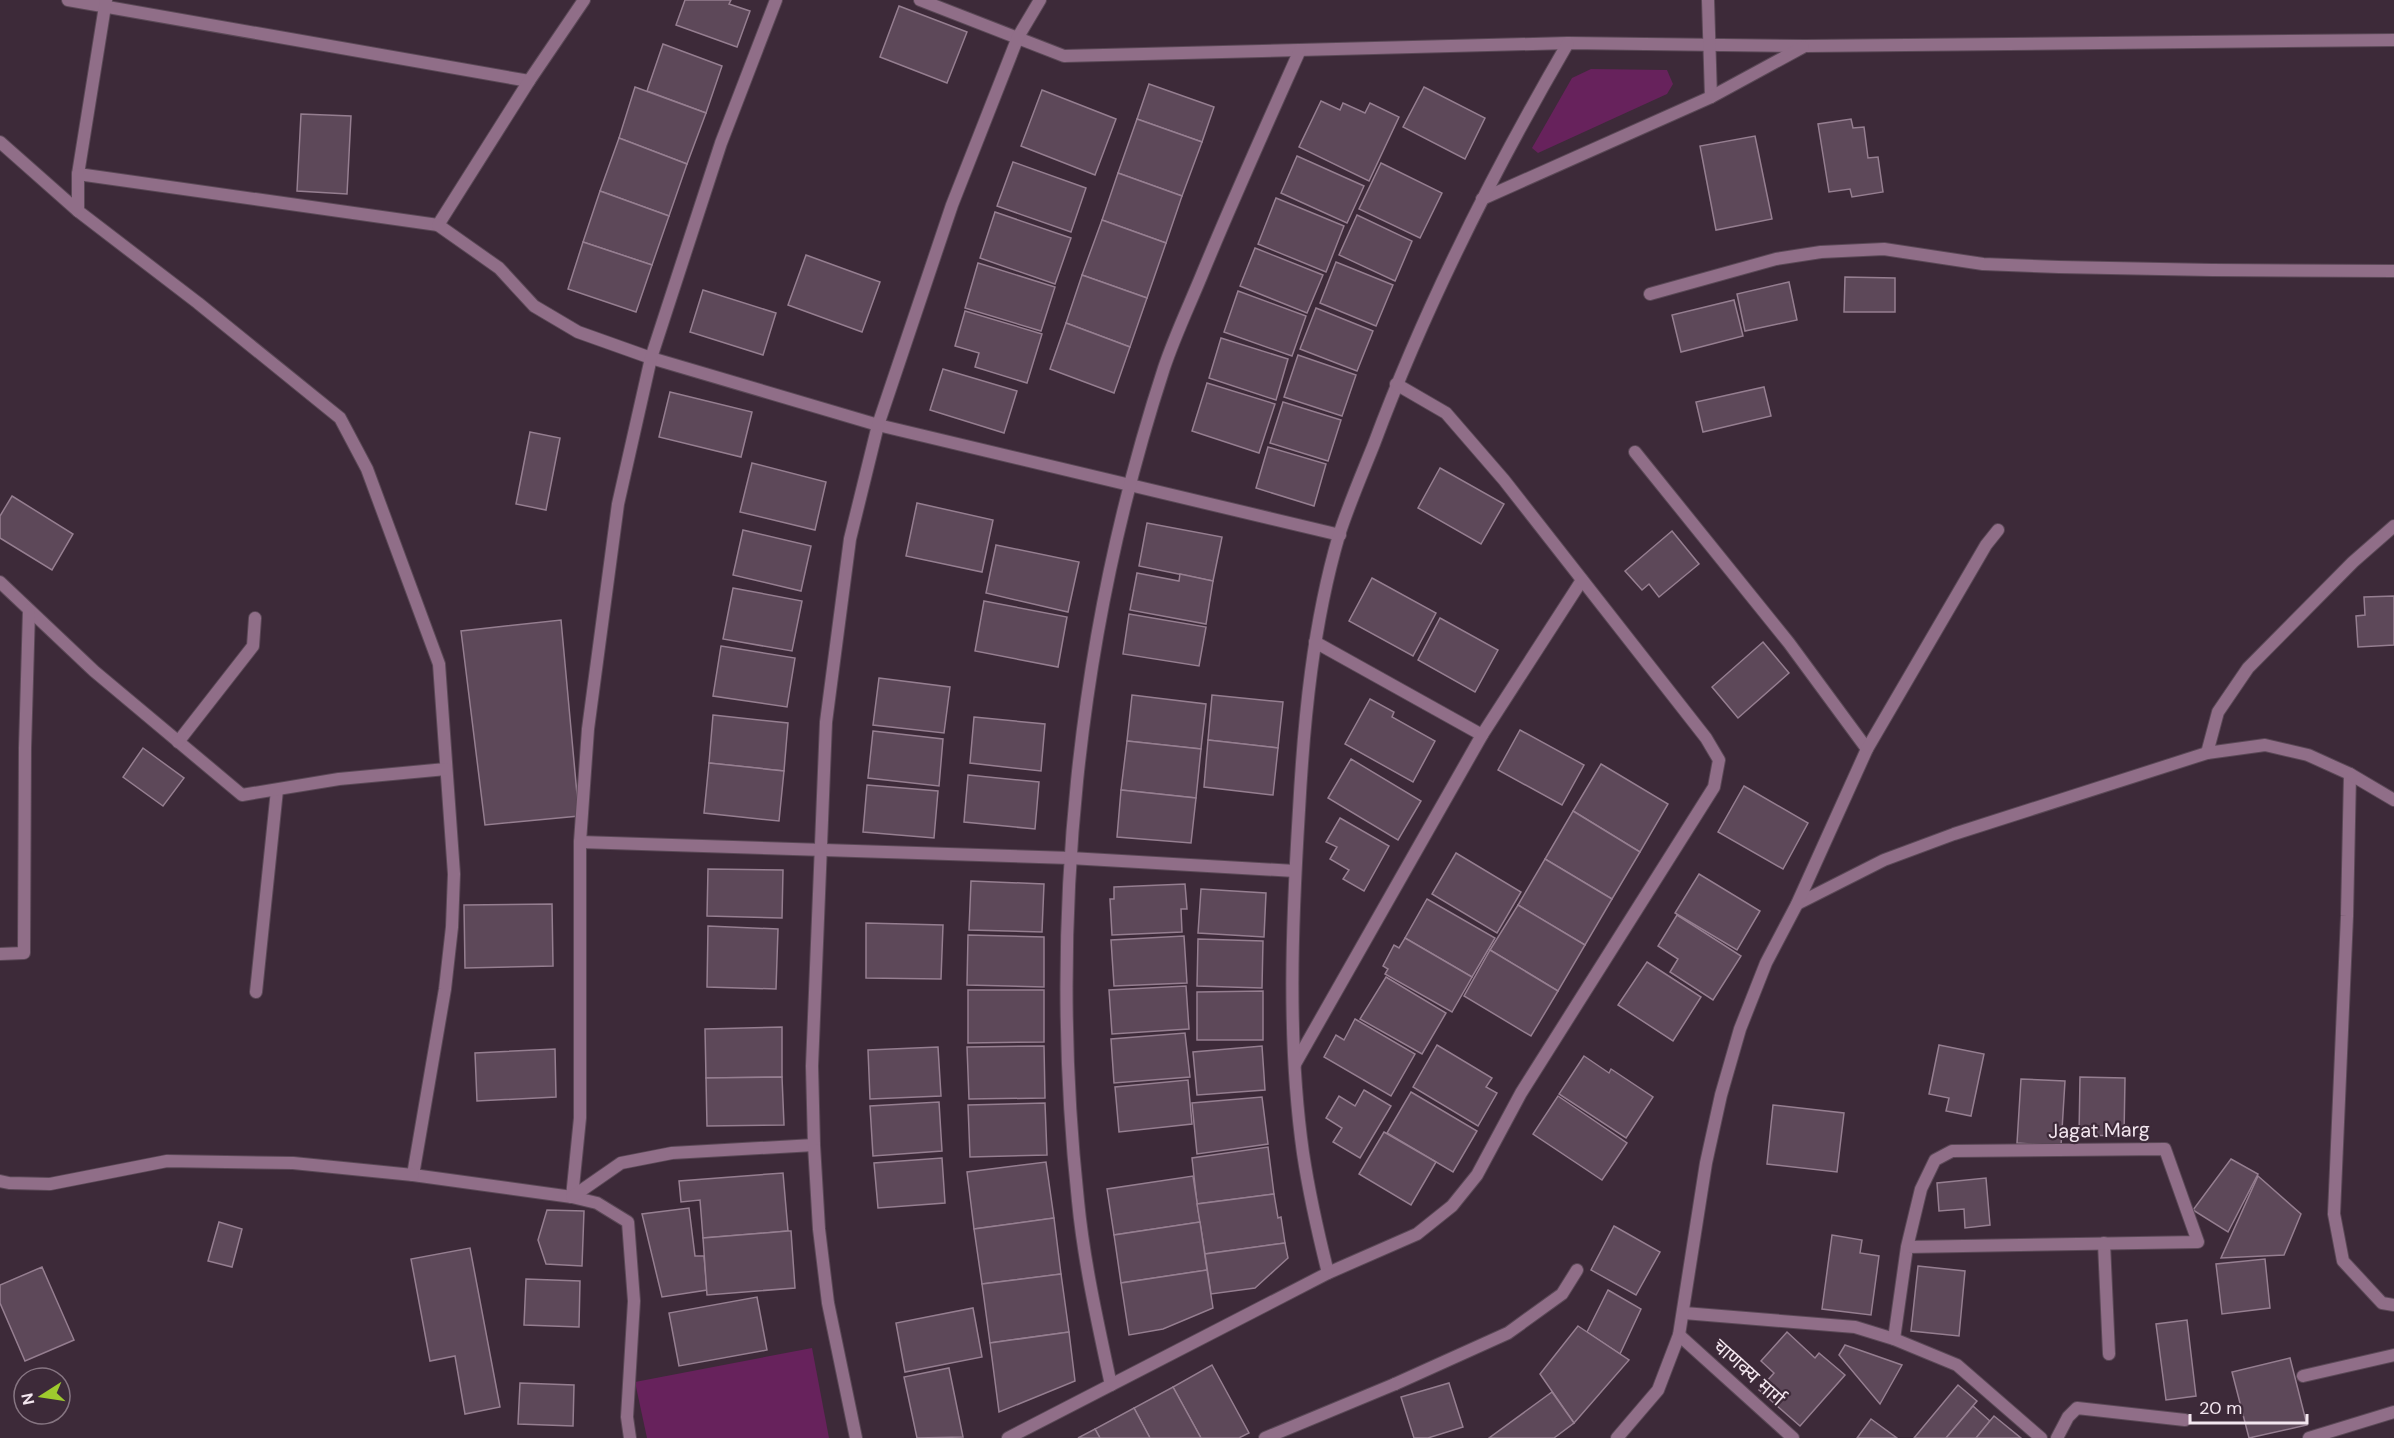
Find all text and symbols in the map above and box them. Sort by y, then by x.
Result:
street label: Jagat Marg [2048,1116,2150,1144]
street label: चाणक्य मार्ग [1707,1333,1791,1412]
north arrow [12,1366,72,1426]
scale bar [2190,1387,2307,1425]
text: N [16,1391,39,1407]
text: 20 m [2199,1396,2242,1420]

